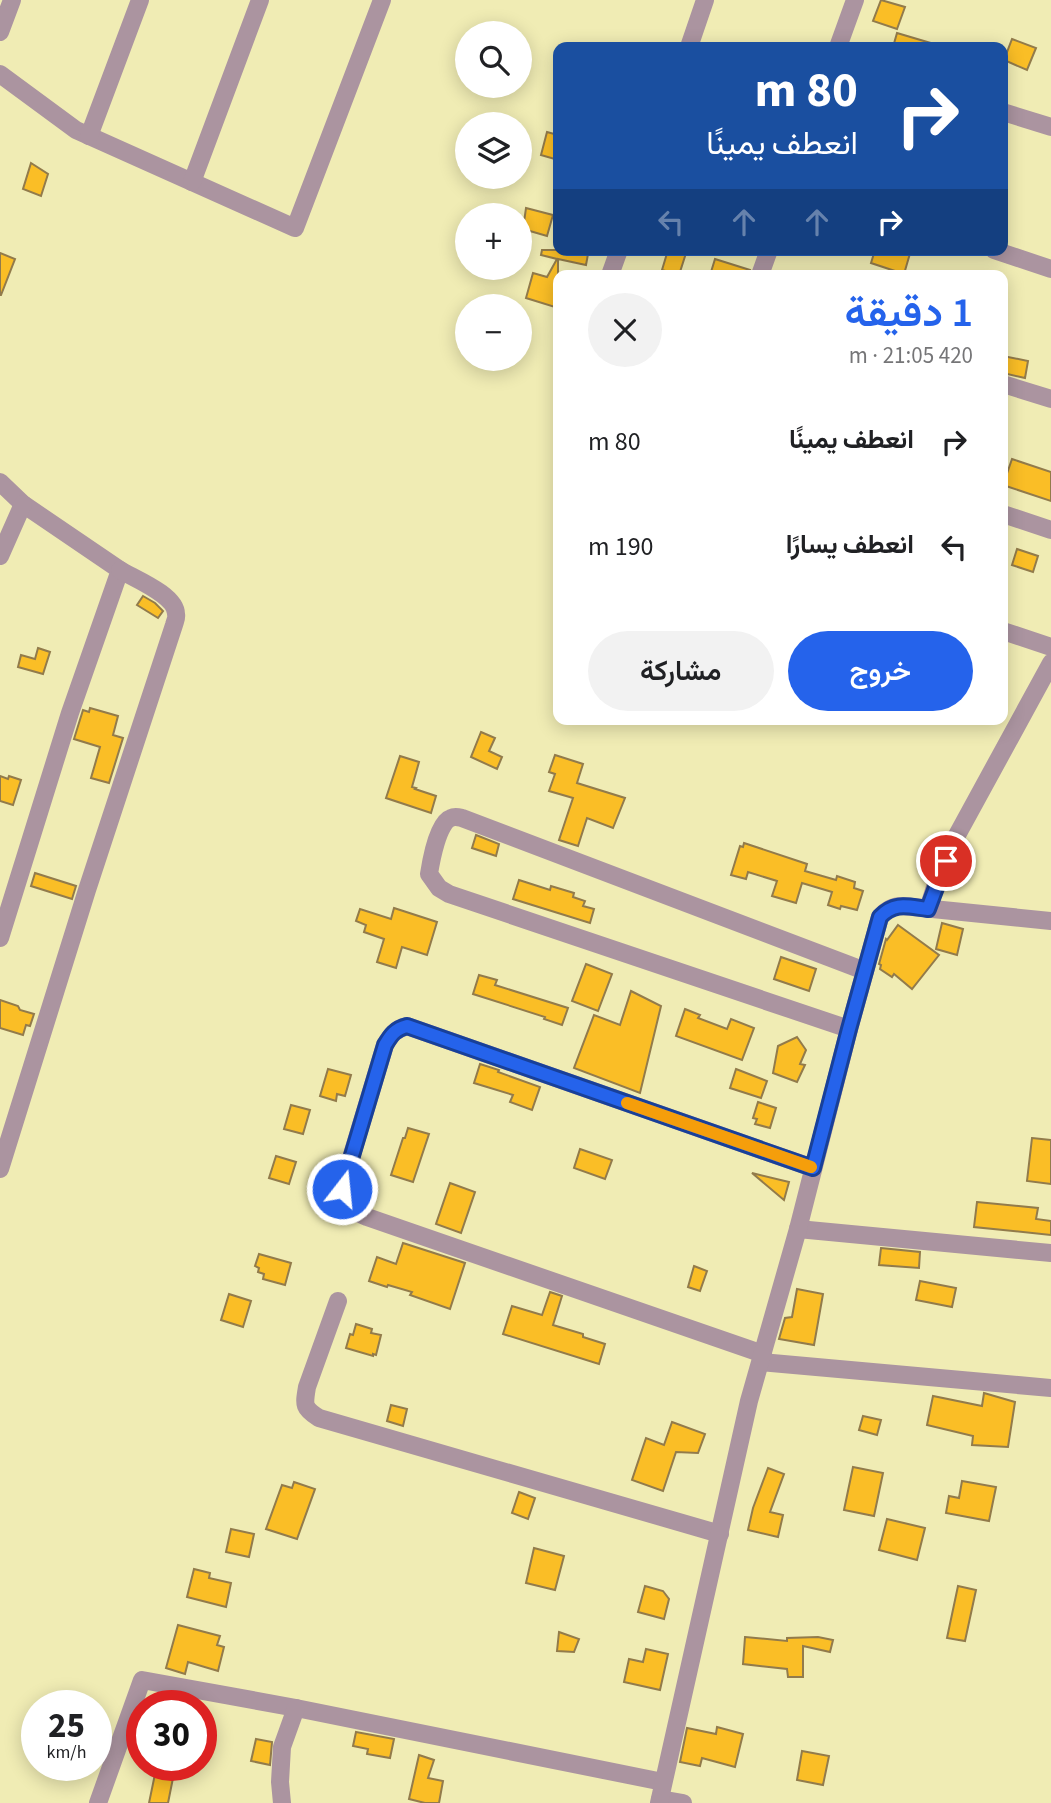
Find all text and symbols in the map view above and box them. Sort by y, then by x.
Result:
map controls [455,21,532,371]
button: search [455,21,532,98]
text: 80 m [754,56,858,126]
icon: right [882,70,973,161]
button: layers [455,112,532,189]
text: انعطف يمينًا [706,121,858,167]
button: + [455,203,532,280]
icon: left [652,203,690,241]
icon: ahead [725,203,763,241]
icon: ahead [798,203,836,241]
icon: right [871,203,909,241]
text: 1 دقيقة [844,283,973,343]
button: close [588,293,662,367]
button: − [455,294,532,371]
text: 420 m · 21:05 [849,339,973,372]
text: انعطف يمينًا [789,421,914,458]
text: 80 m [588,423,641,460]
icon: right [935,423,973,461]
text: انعطف يسارًا [786,526,914,563]
text: 190 m [588,528,654,565]
icon: left [935,528,973,566]
button: مشاركة [588,631,774,711]
button: خروج [788,631,973,711]
pin [916,831,976,891]
icon: arrive [927,842,965,880]
position arrow [305,1152,379,1226]
speed limit sign: 30 [126,1690,217,1781]
text: 25 [48,1701,85,1751]
text: km/h [47,1740,86,1765]

